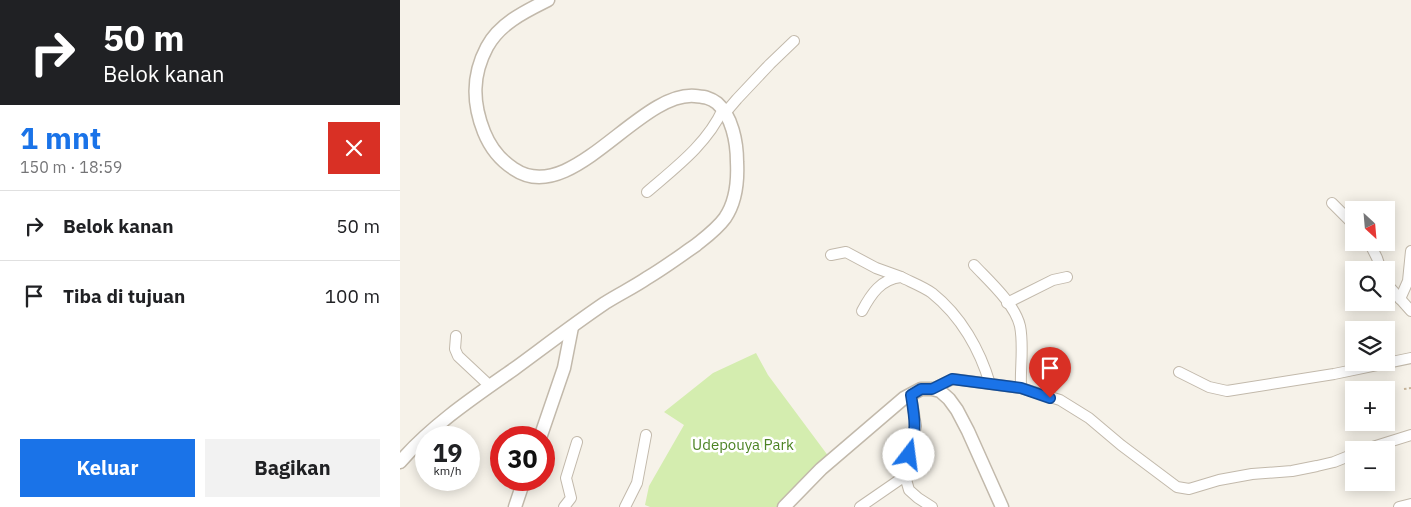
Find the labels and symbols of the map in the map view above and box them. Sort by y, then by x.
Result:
north arrow [1345,201,1395,251]
pin [1029,347,1071,398]
speed limit sign: 30 [490,426,555,491]
position arrow [882,428,934,480]
park label: Udepouya Park [692,435,794,454]

